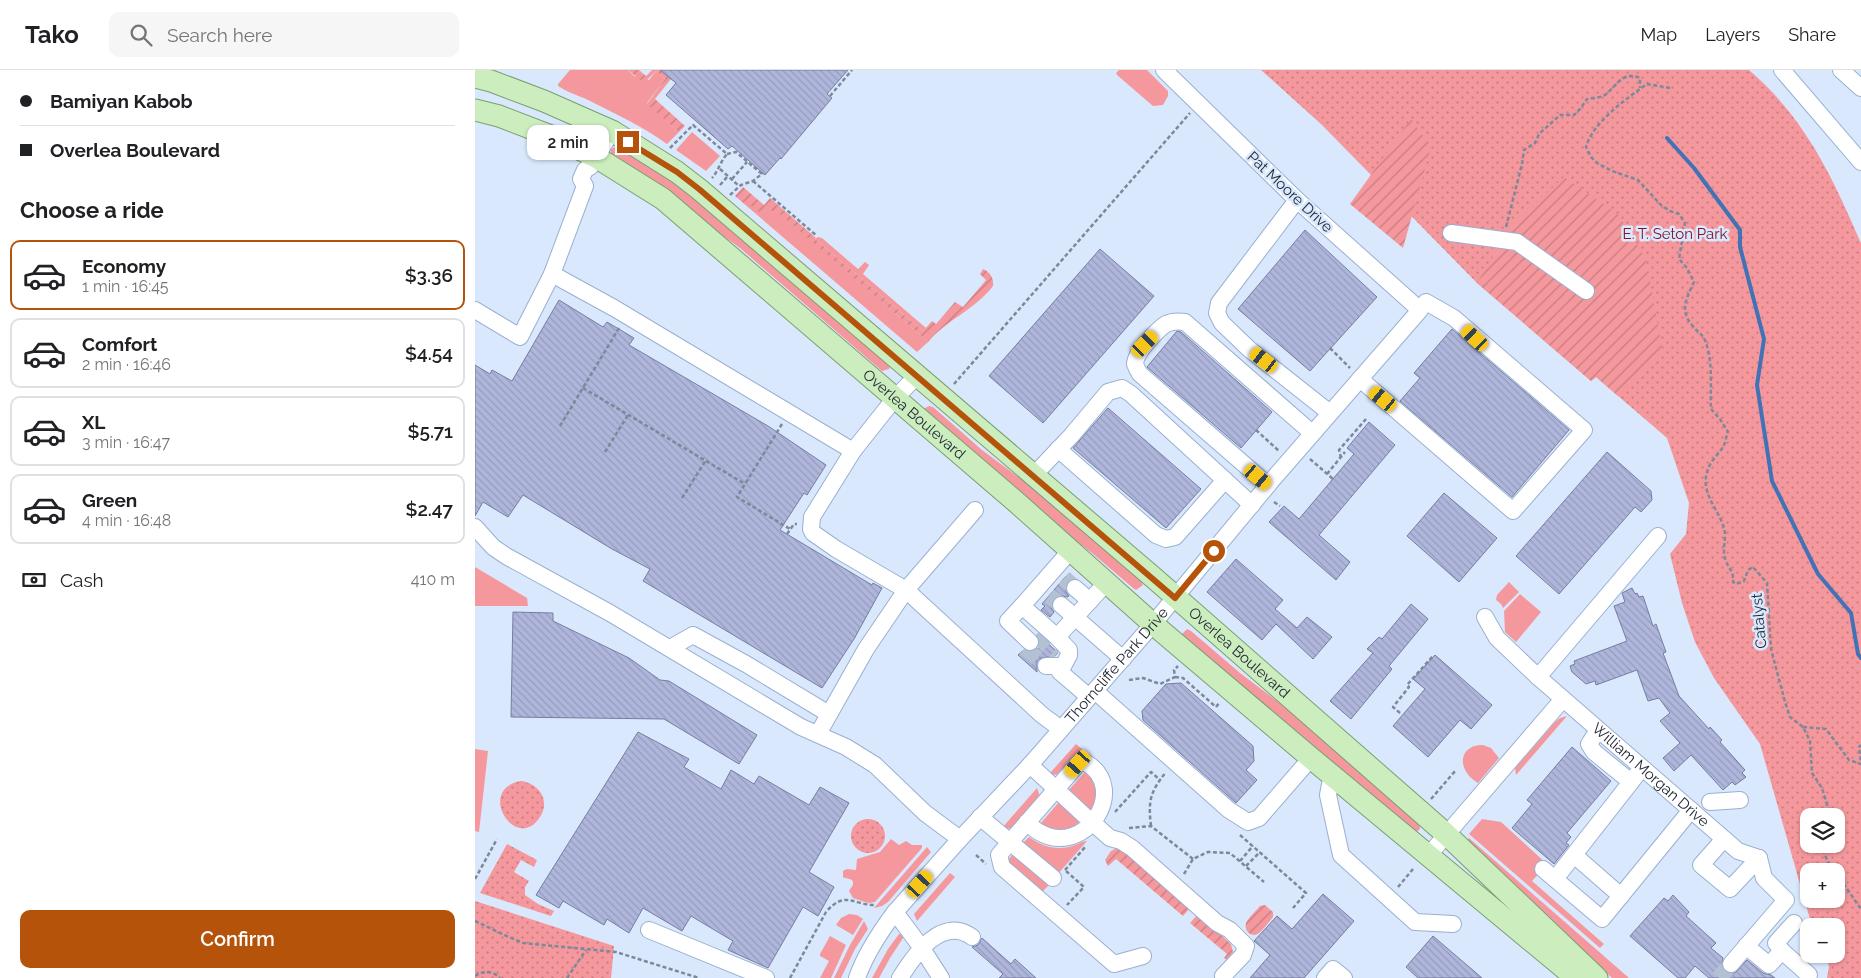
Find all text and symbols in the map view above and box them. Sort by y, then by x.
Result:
search box [109,12,459,57]
text: Tako [25,20,79,49]
icon: search [127,21,155,49]
text: Search here [167,24,272,46]
text: Map [1641,24,1677,45]
text: Layers [1705,24,1760,45]
text: Share [1788,24,1836,45]
text: Bamiyan Kabob [50,90,193,112]
callout: 2 min [528,124,611,160]
route end [617,131,639,153]
text: 2 min [548,133,589,152]
text: Overlea Boulevard [50,139,220,161]
street label: Pat Moore Drive [1243,148,1337,236]
text: Choose a ride [20,197,164,223]
park label: E. T. Seton Park [1623,225,1728,243]
icon: car [22,253,67,298]
text: Economy [82,255,166,277]
text: $3.36 [405,264,453,286]
text: 1 min · 16:45 [82,277,169,296]
car [1458,322,1491,354]
car [1129,328,1160,360]
icon: car [22,331,67,376]
text: Comfort [82,333,157,355]
text: $4.54 [405,342,453,364]
car [1247,345,1280,375]
text: 2 min · 16:46 [82,355,171,374]
street label: Overlea Boulevard [859,366,969,463]
car [1366,384,1399,414]
icon: car [22,409,67,454]
text: XL [82,411,105,433]
text: $5.71 [408,420,453,442]
text: 3 min · 16:47 [82,433,170,452]
car [1241,462,1274,492]
icon: car [22,487,67,532]
text: Green [82,489,137,511]
text: $2.47 [405,498,453,520]
text: 4 min · 16:48 [82,511,171,530]
route start [1203,540,1225,562]
icon: cash [20,566,48,594]
text: Cash [60,569,104,591]
text: 410 m [411,570,455,589]
street label: Catalyst [1748,593,1770,649]
street label: Overlea Boulevard [1185,603,1294,702]
street label: Thorncliffe Park Drive [1061,604,1172,727]
street label: William Morgan Drive [1588,719,1713,831]
car [1062,748,1093,780]
map controls [1800,808,1845,963]
button: layers [1800,808,1845,853]
button: + [1800,863,1845,908]
car [904,868,935,900]
button: Confirm [20,910,455,968]
button: − [1800,918,1845,963]

